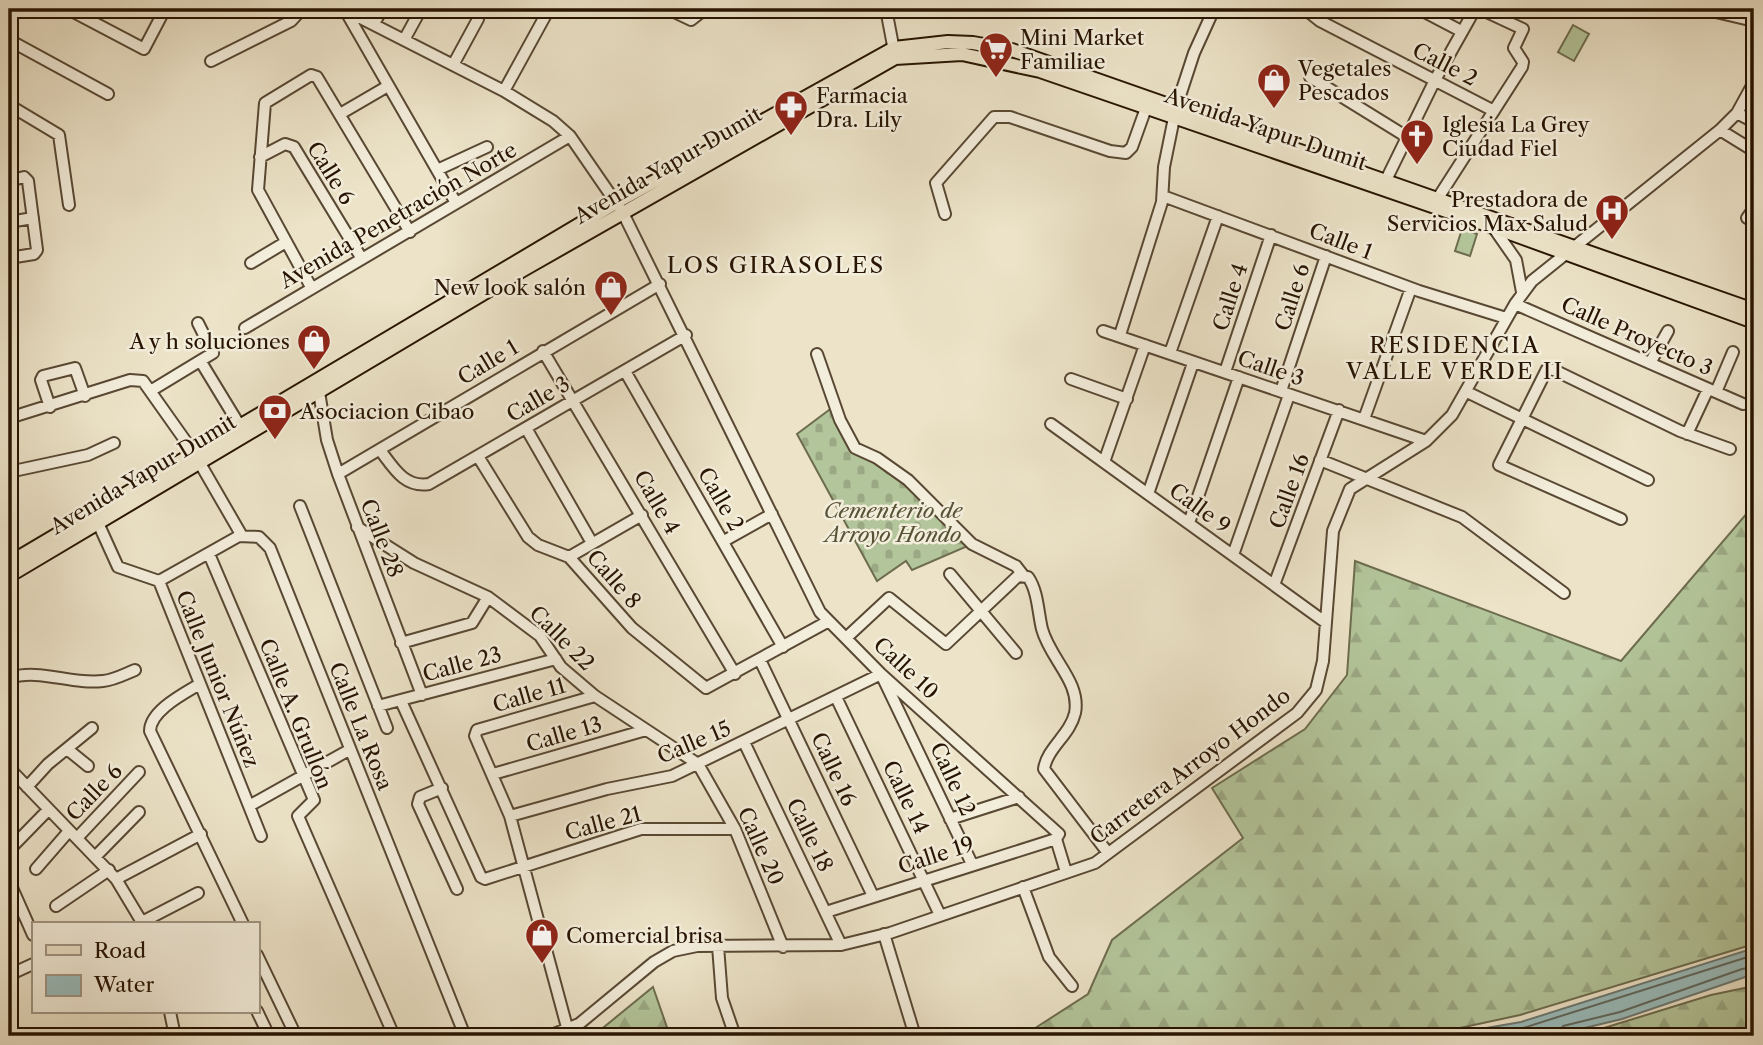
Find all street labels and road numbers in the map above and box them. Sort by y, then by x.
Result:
street label: Calle 2 [1409,37,1481,91]
street label: Avenida Yapur Dumit [1161,82,1371,176]
street label: Avenida Yapur Dumit [569,101,767,229]
street label: Avenida Penetración Norte [274,137,521,294]
street label: Calle 6 [302,137,360,209]
street label: Calle 1 [1306,218,1376,265]
street label: Calle 4 [1207,260,1253,334]
street label: Calle 6 [1269,260,1315,334]
street label: Calle Proyecto 3 [1557,291,1717,381]
street label: Calle 1 [453,334,523,390]
street label: Calle 3 [1234,345,1308,391]
street label: Calle 3 [502,371,574,427]
street label: Avenida Yapur Dumit [45,408,241,540]
street label: Calle 16 [1264,450,1314,532]
street label: Calle 2 [693,463,749,535]
street label: Calle 4 [629,466,685,538]
street label: Calle 9 [1165,477,1235,539]
street label: Calle 28 [356,495,408,581]
street label: Calle 8 [582,545,646,613]
street label: Calle Junior Núñez [171,587,265,771]
street label: Calle 22 [524,600,600,676]
street label: Calle 10 [869,632,943,704]
street label: Calle A. Grullón [254,635,338,793]
street label: Calle 23 [420,641,504,687]
street label: Calle La Rosa [324,658,398,794]
street label: Calle 11 [490,673,569,717]
street label: Carretera Arroyo Hondo [1085,683,1295,849]
street label: Calle 13 [523,711,605,757]
street label: Calle 15 [654,715,734,769]
street label: Calle 16 [806,728,862,810]
street label: Calle 12 [925,738,981,820]
street label: Calle 14 [878,756,934,838]
street label: Calle 6 [61,758,127,826]
street label: Calle 18 [782,794,838,876]
street label: Calle 21 [562,801,644,845]
street label: Calle 20 [733,803,789,889]
street label: Calle 19 [895,831,977,879]

